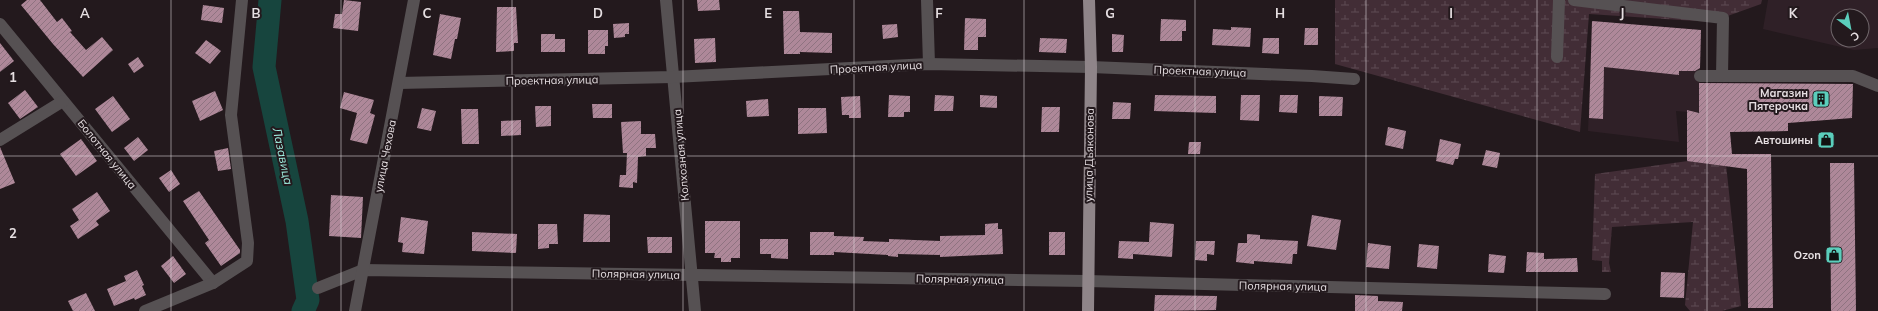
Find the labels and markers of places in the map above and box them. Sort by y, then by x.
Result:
place label: Магазин Пятерочка [1748,86,1808,113]
building icon: Магазин Пятерочка [1811,89,1831,109]
shop icon: Автошины [1816,130,1836,150]
place label: Автошины [1755,133,1813,147]
shop icon: Ozon [1824,245,1844,265]
place label: Ozon [1794,248,1821,262]

